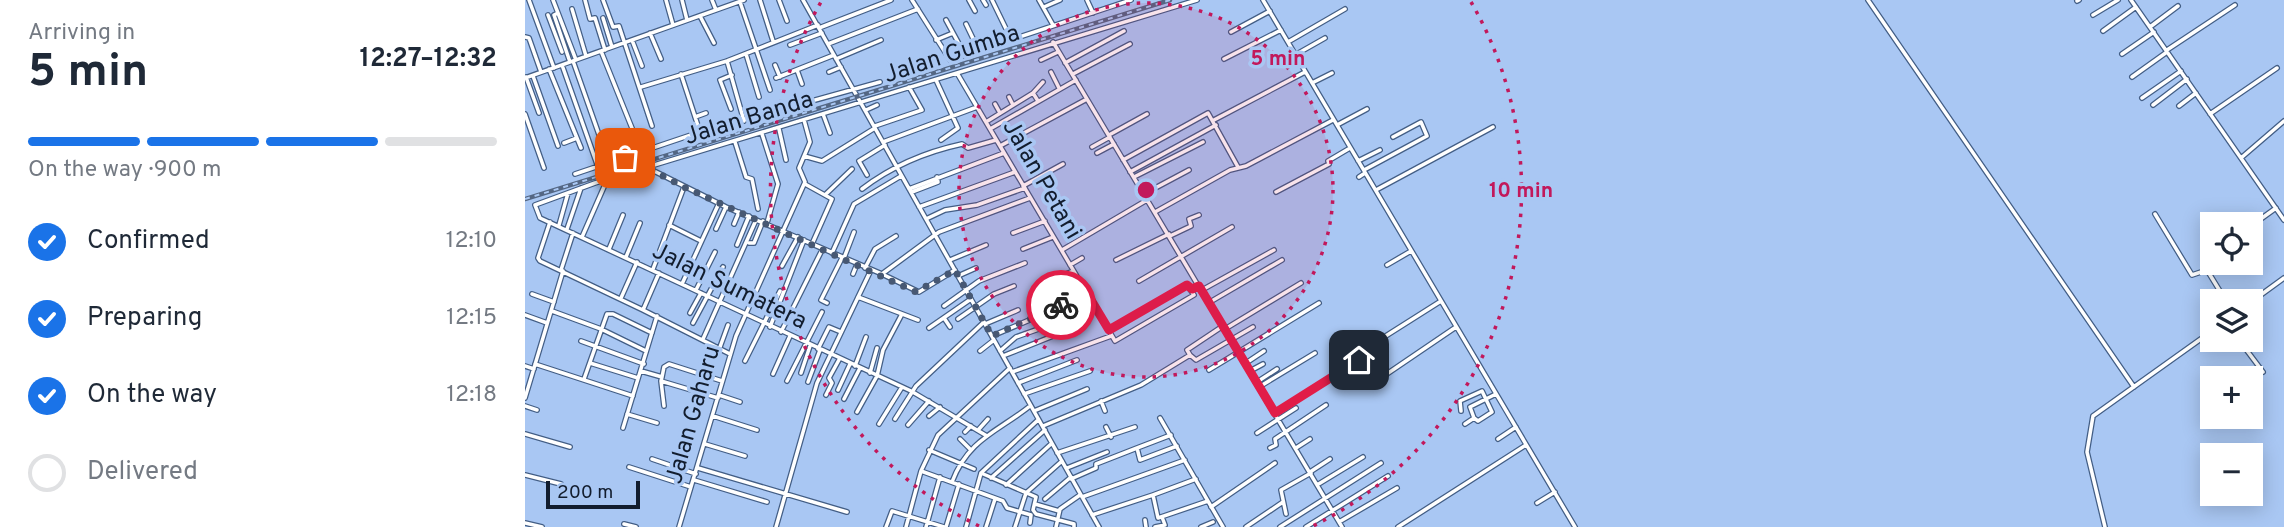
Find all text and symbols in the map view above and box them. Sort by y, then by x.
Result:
text: Arriving in [28,19,135,48]
street label: Jalan Gumba [880,19,1024,91]
text: 12:27–12:32 [360,43,497,76]
text: 5 min [28,44,148,103]
text: 5 min [1251,46,1305,73]
street label: Jalan Banda [681,85,817,153]
street label: Jalan Petani [995,115,1087,245]
pin [595,128,655,188]
icon: bag [606,139,644,177]
text: On the way · 900 m [28,156,222,185]
centre of rings [1134,178,1158,202]
text: 10 min [1489,178,1553,205]
map controls [2200,212,2263,506]
button: locate [2200,212,2263,275]
icon: check [28,223,66,261]
text: Confirmed [87,225,210,258]
text: 12:10 [446,227,497,256]
street label: Jalan Sumatera [647,237,811,337]
courier [1026,270,1096,340]
icon: bike [1042,286,1080,324]
button: layers [2200,289,2263,352]
icon: check [28,300,66,338]
text: Preparing [87,302,202,335]
text: 12:15 [446,304,497,333]
pin [1329,330,1389,390]
icon: home [1340,341,1378,379]
street label: Jalan Gaharu [660,342,728,488]
button: + [2200,366,2263,429]
icon: check [28,377,66,415]
text: On the way [87,379,217,412]
text: 12:18 [447,381,497,410]
button: − [2200,443,2263,506]
text: Delivered [87,456,198,489]
scale bar [546,478,641,510]
text: 200 m [557,481,613,505]

